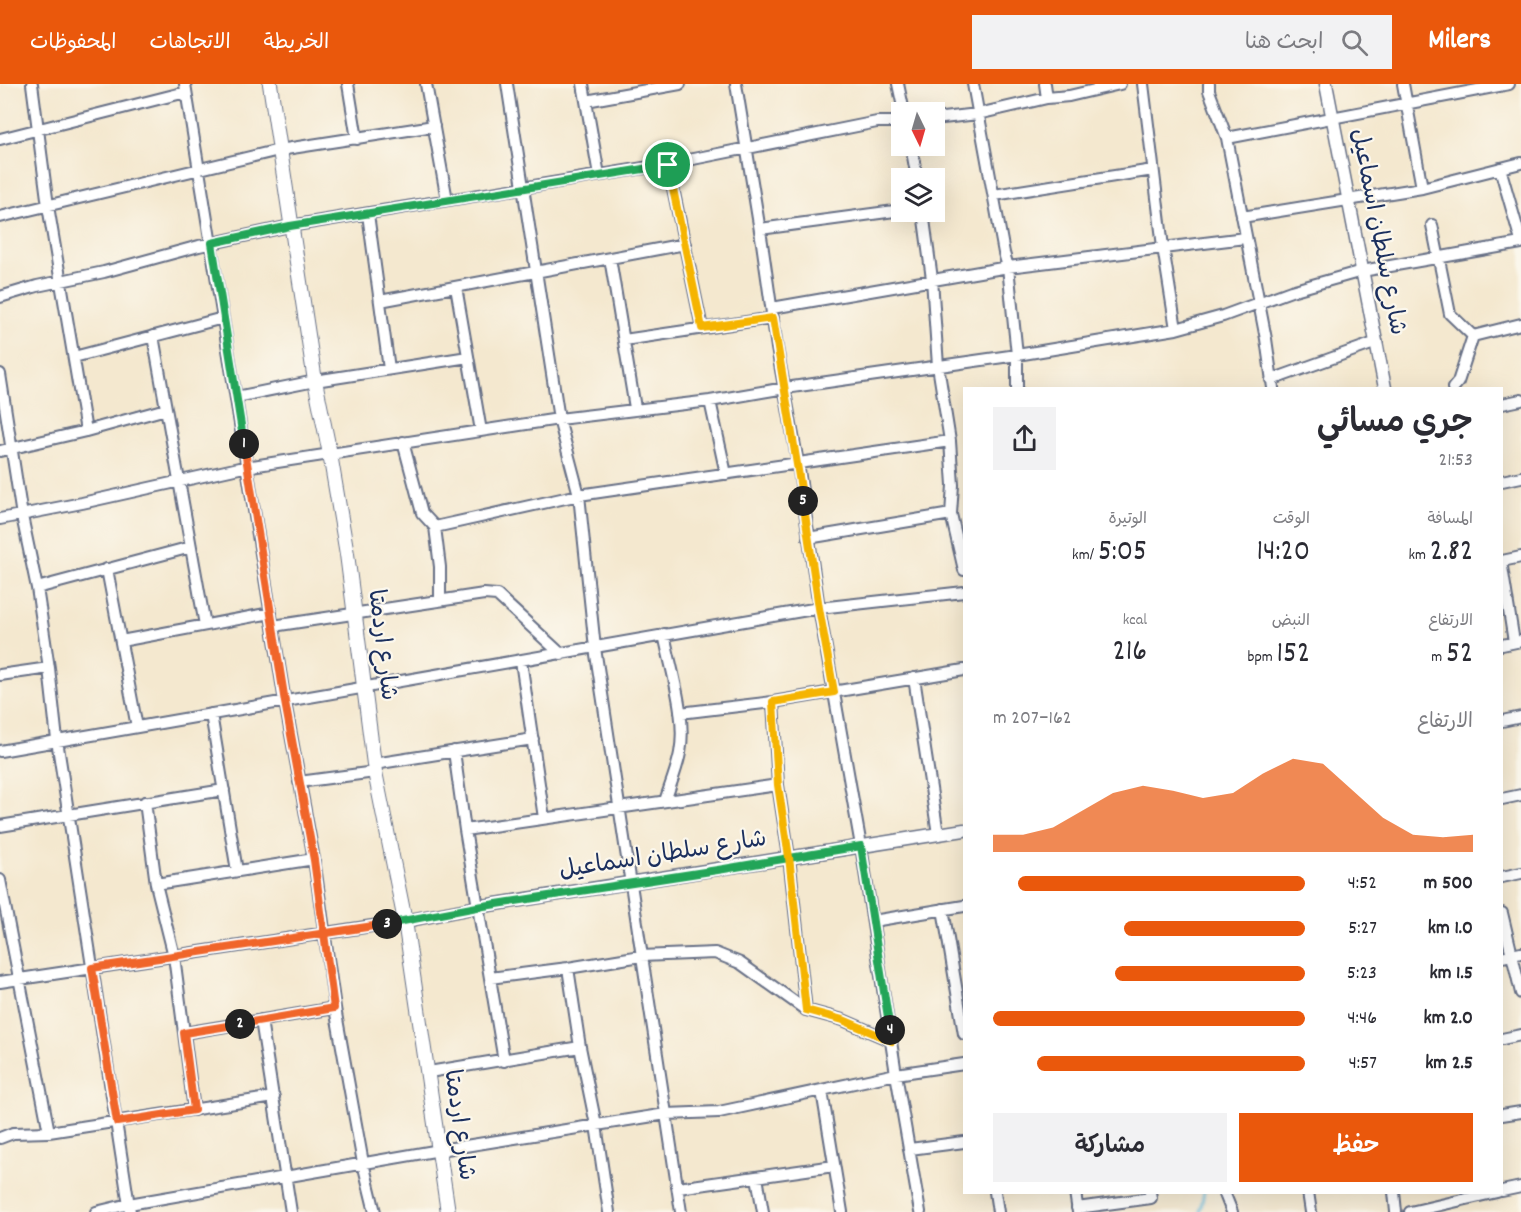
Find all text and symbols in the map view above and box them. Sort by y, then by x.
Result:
search box [972,15,1392,69]
text: Milers [1428,22,1491,62]
icon: search [1338,26,1371,59]
text: ابحث هنا [1245,28,1323,59]
text: المحفوظات [30,29,116,59]
text: الاتجاهات [149,29,231,59]
text: الخريطة [264,29,329,59]
north arrow [891,102,945,156]
map controls [891,102,945,222]
street label: شارع سلطان اسماعيل [1340,126,1414,338]
pin [642,139,693,190]
icon: arrive [651,148,684,181]
button: layers [891,168,945,222]
text: جري مسائي [1317,401,1473,448]
button: share [993,407,1056,470]
pin: 1 [229,429,259,459]
text: 1 [242,432,246,455]
text: 21:53 [1438,447,1473,475]
pin: 5 [788,486,818,516]
text: 5 [799,489,807,512]
text: الوتيرة [1108,508,1147,531]
text: الوقت [1273,508,1310,531]
text: المسافة [1427,508,1473,531]
text: 5:05 [1098,532,1147,575]
text: 14:20 [1257,532,1310,575]
text: 2.82 [1430,532,1473,575]
text: /km [1072,544,1098,567]
text: km [1409,544,1430,567]
street label: شارع اردمتا [357,587,405,703]
text: kcal [1123,609,1147,632]
text: النبض [1272,610,1310,633]
text: الارتفاع [1428,610,1473,633]
text: 216 [1113,632,1147,675]
text: 152 [1276,634,1310,677]
text: 52 [1446,634,1473,677]
text: bpm [1247,646,1276,669]
text: m [1431,646,1446,669]
text: 162–207 m [993,705,1072,733]
text: الارتفاع [1417,709,1473,737]
street label: شارع سلطان اسماعيل [557,823,769,889]
text: 4:52 [1347,870,1377,898]
text: 500 m [1424,870,1473,898]
pin: 3 [372,909,402,939]
text: 3 [383,912,391,935]
text: 5:27 [1348,915,1377,943]
text: 1.0 km [1428,915,1473,943]
text: 5:23 [1347,960,1377,988]
text: 1.5 km [1429,960,1473,988]
text: 4:46 [1347,1005,1377,1033]
text: 2.0 km [1423,1005,1473,1033]
pin: 2 [225,1009,255,1039]
text: 2 [237,1012,244,1035]
pin: 4 [875,1015,905,1045]
text: 4 [887,1018,893,1041]
text: 4:57 [1348,1050,1377,1078]
text: 2.5 km [1425,1050,1473,1078]
street label: شارع اردمتا [433,1067,483,1183]
button: مشاركة [993,1113,1227,1182]
button: حفظ [1239,1113,1473,1182]

